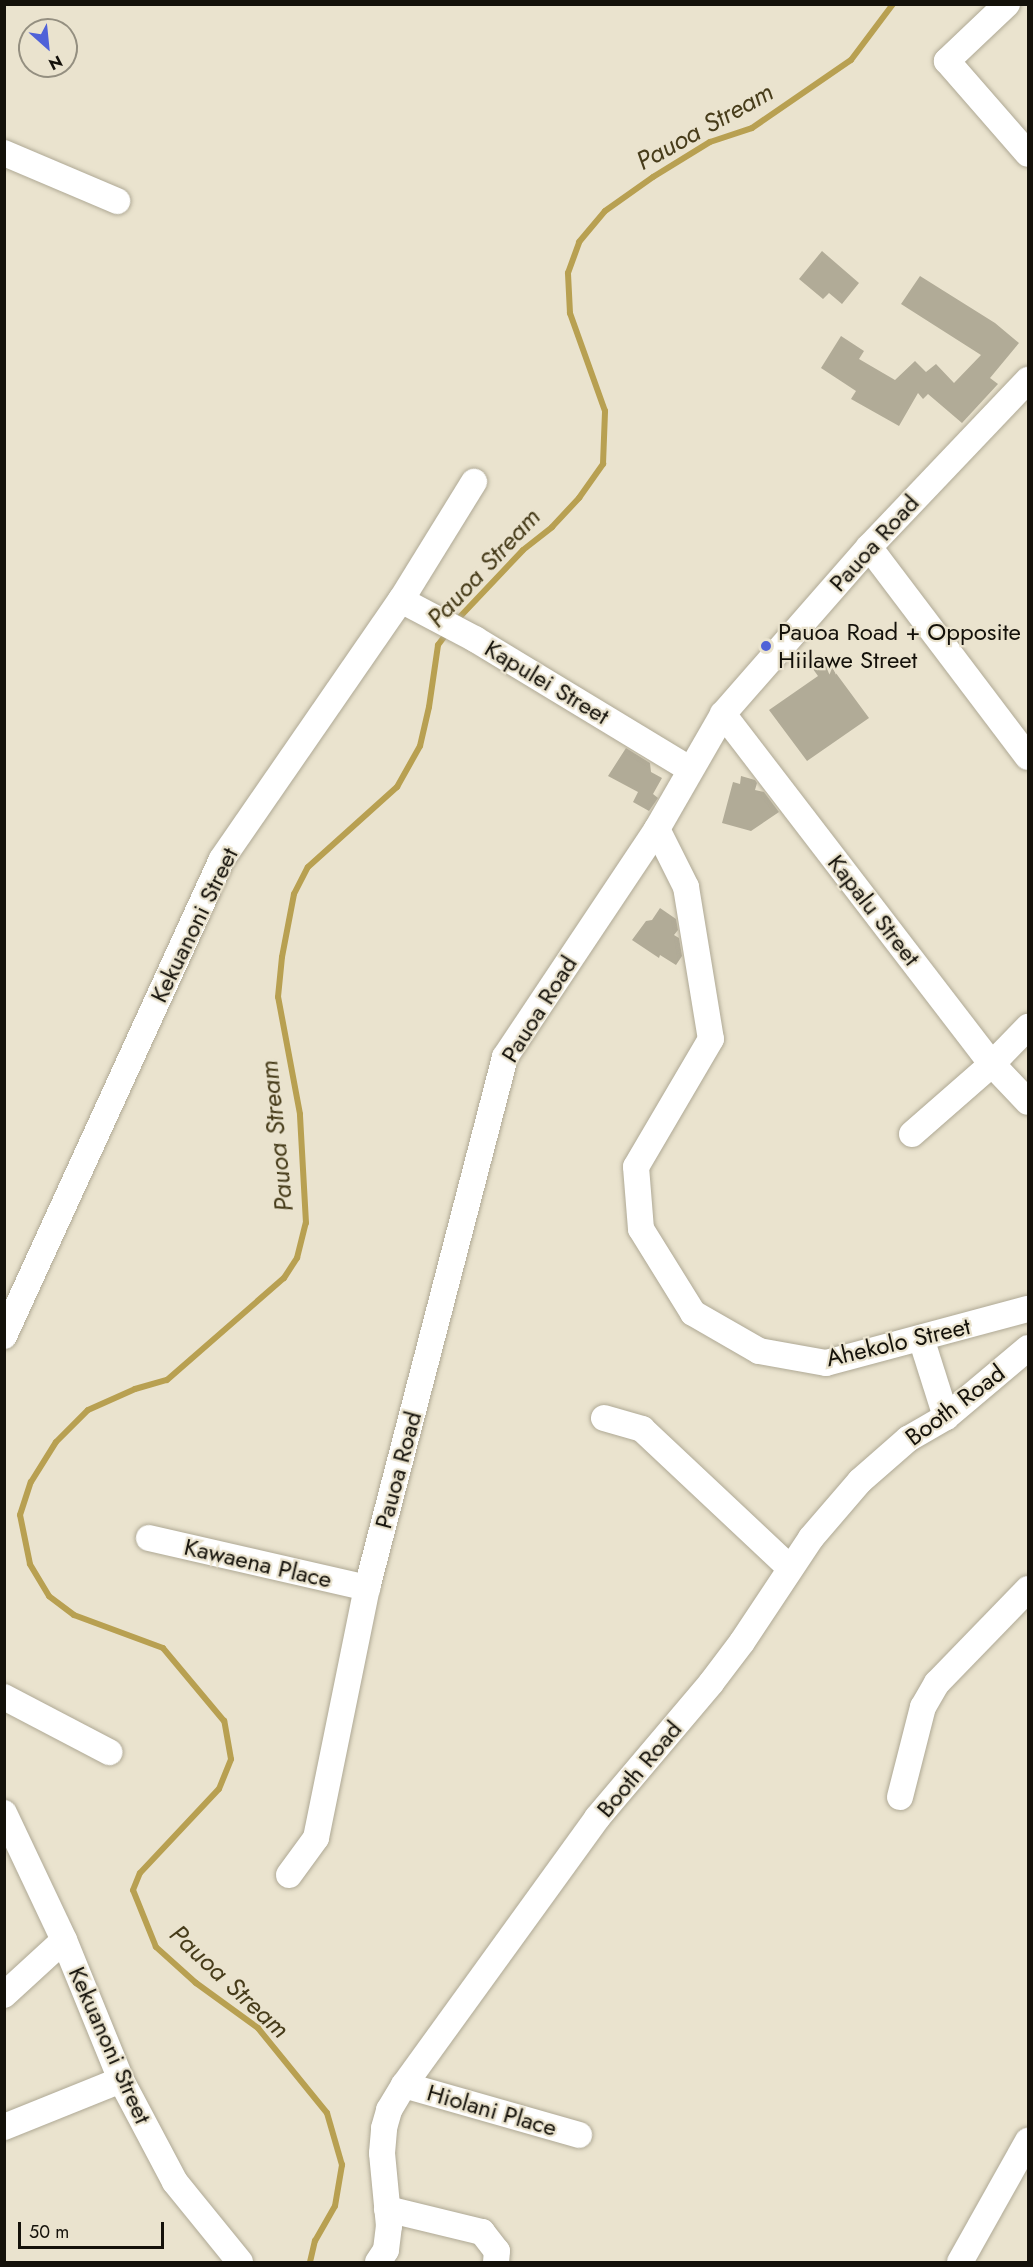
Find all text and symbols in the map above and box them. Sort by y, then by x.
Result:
north arrow [18,18,78,78]
text: N [45,50,66,76]
water label: Pauoa Stream [631,77,779,177]
street label: Pauoa Road [823,489,925,597]
water label: Pauoa Stream [421,502,547,634]
place label: Pauoa Road + Opposite Hiilawe Street [778,618,1021,674]
street label: Kapulei Street [480,634,614,730]
marker: Pauoa Road + Opposite Hiilawe Street [759,639,773,653]
street label: Kekuanoni Street [144,843,244,1007]
street label: Kapalu Street [822,849,926,971]
street label: Pauoa Road [495,950,583,1068]
water label: Pauoa Stream [254,1059,300,1213]
street label: Ahekolo Street [823,1311,973,1373]
street label: Booth Road [900,1358,1010,1452]
street label: Pauoa Road [369,1408,427,1532]
street label: Kawaena Place [181,1532,335,1594]
street label: Booth Road [590,1715,688,1823]
water label: Pauoa Stream [163,1919,295,2045]
street label: Kekuanoni Street [63,1962,157,2128]
street label: Hiolani Place [424,2078,560,2142]
scale bar [21,2210,166,2248]
text: 50 m [29,2219,69,2245]

